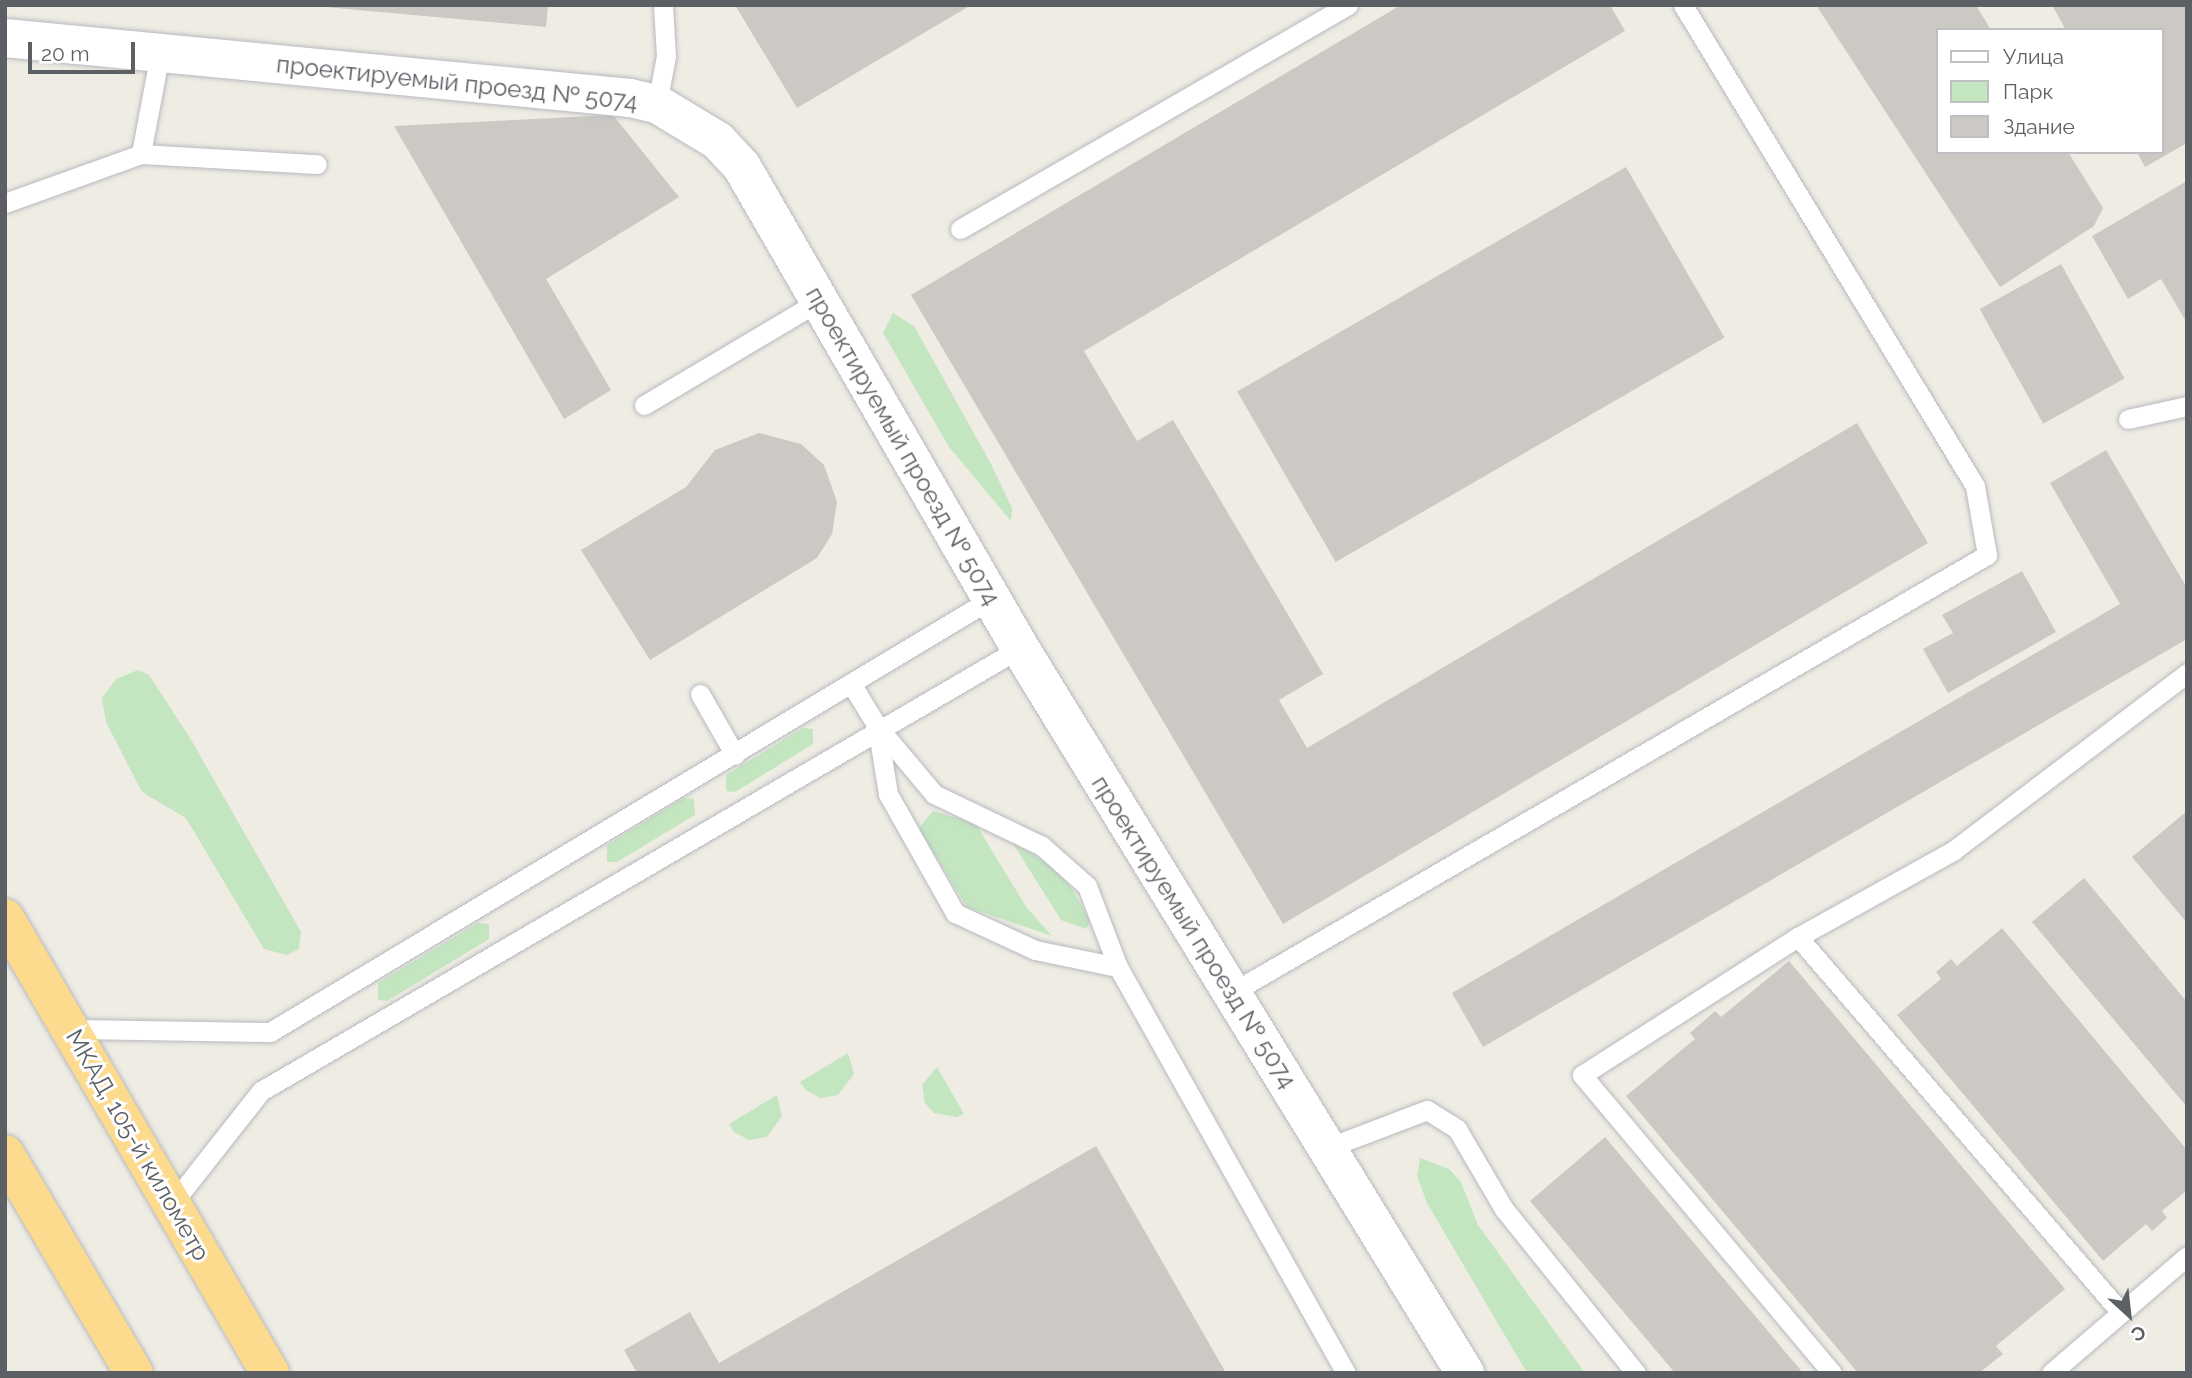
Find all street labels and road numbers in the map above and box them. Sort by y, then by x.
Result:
street label: проектируемый проезд № 5074 [275,50,639,116]
street label: проектируемый проезд № 5074 [800,282,1006,610]
street label: проектируемый проезд № 5074 [1086,770,1302,1094]
street label: МКАД, 105-й километр [60,1024,216,1266]

